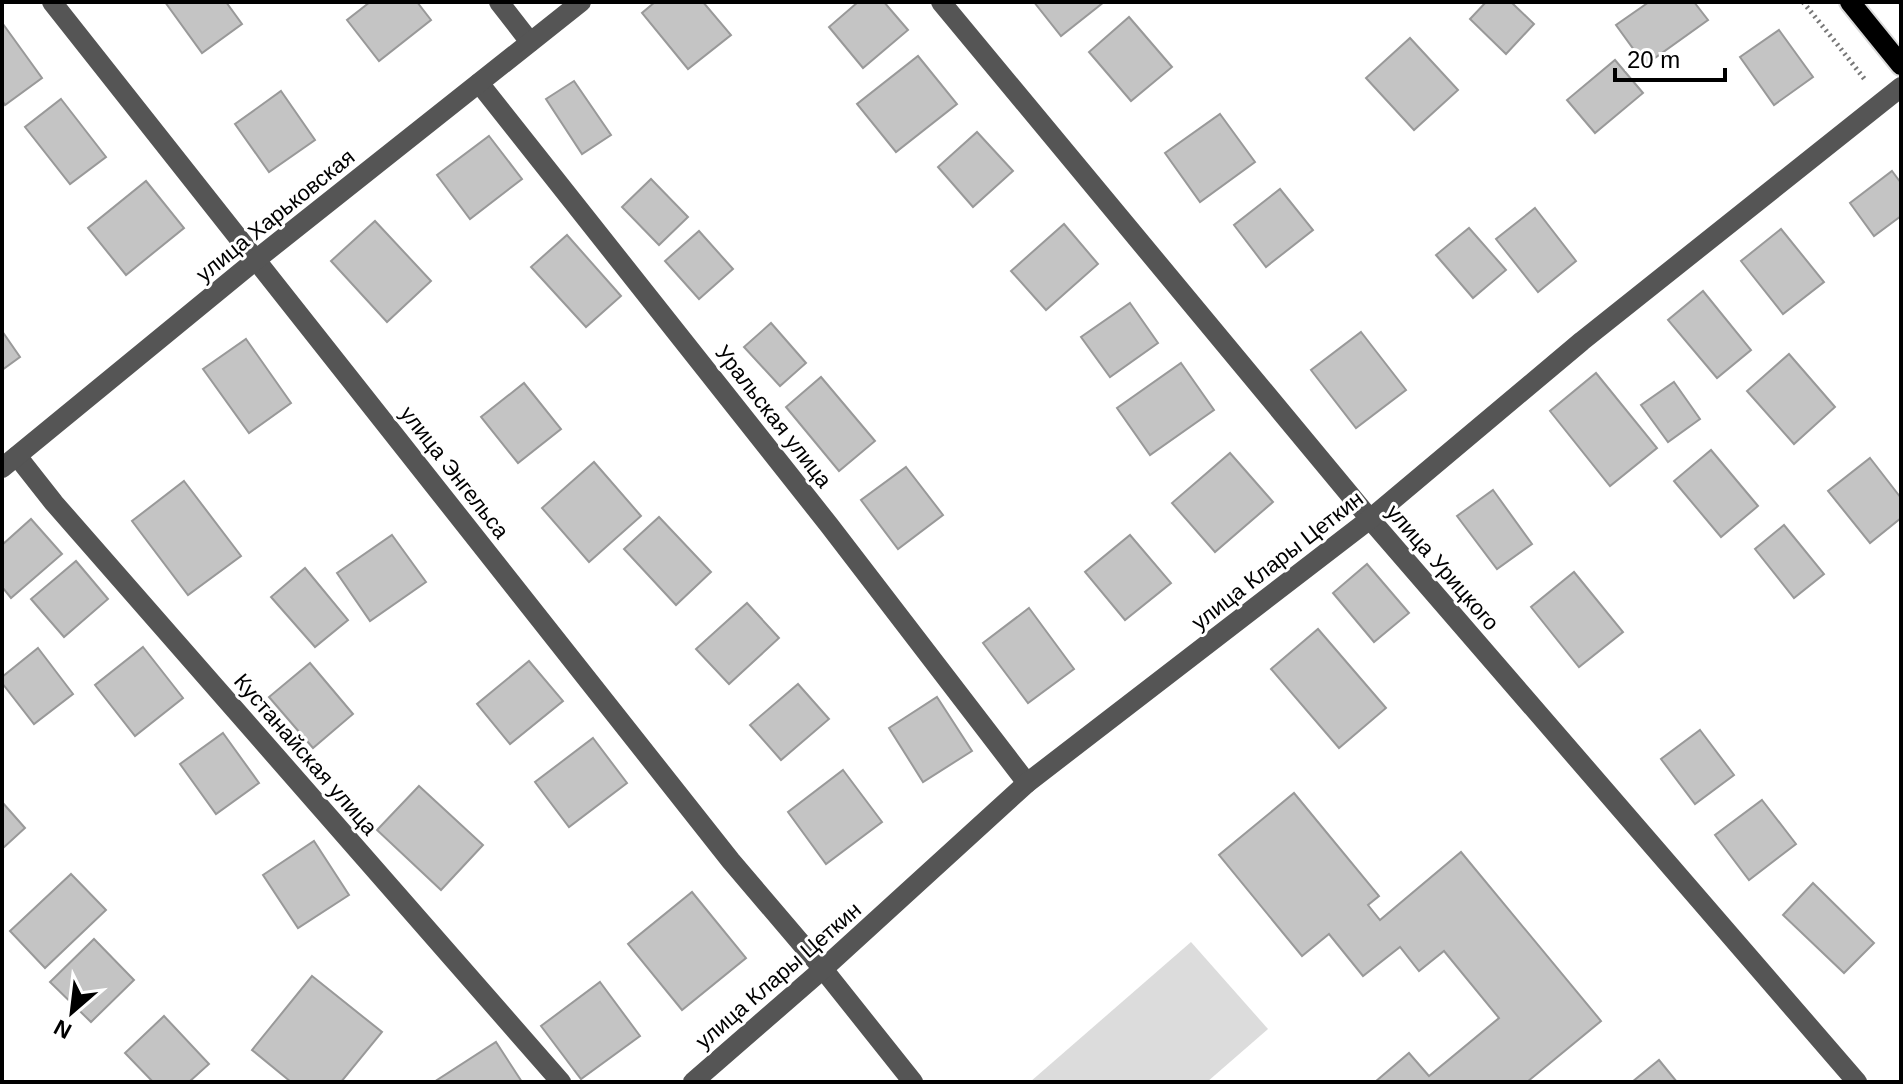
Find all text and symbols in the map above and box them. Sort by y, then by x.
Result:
scale bar [1615,32,1725,82]
text: 20 m [1627,46,1680,73]
street label: улица Харьковская [191,144,359,287]
street label: Уральская улица [710,340,837,493]
street label: улица Энгельса [395,401,515,544]
street label: улица Клары Цеткин [1187,486,1368,635]
street label: улица Урицкого [1381,499,1504,635]
street label: Кустанайская улица [229,669,383,841]
street label: улица Клары Цеткин [691,897,866,1054]
north arrow [32,972,112,1052]
text: N [50,1014,76,1044]

